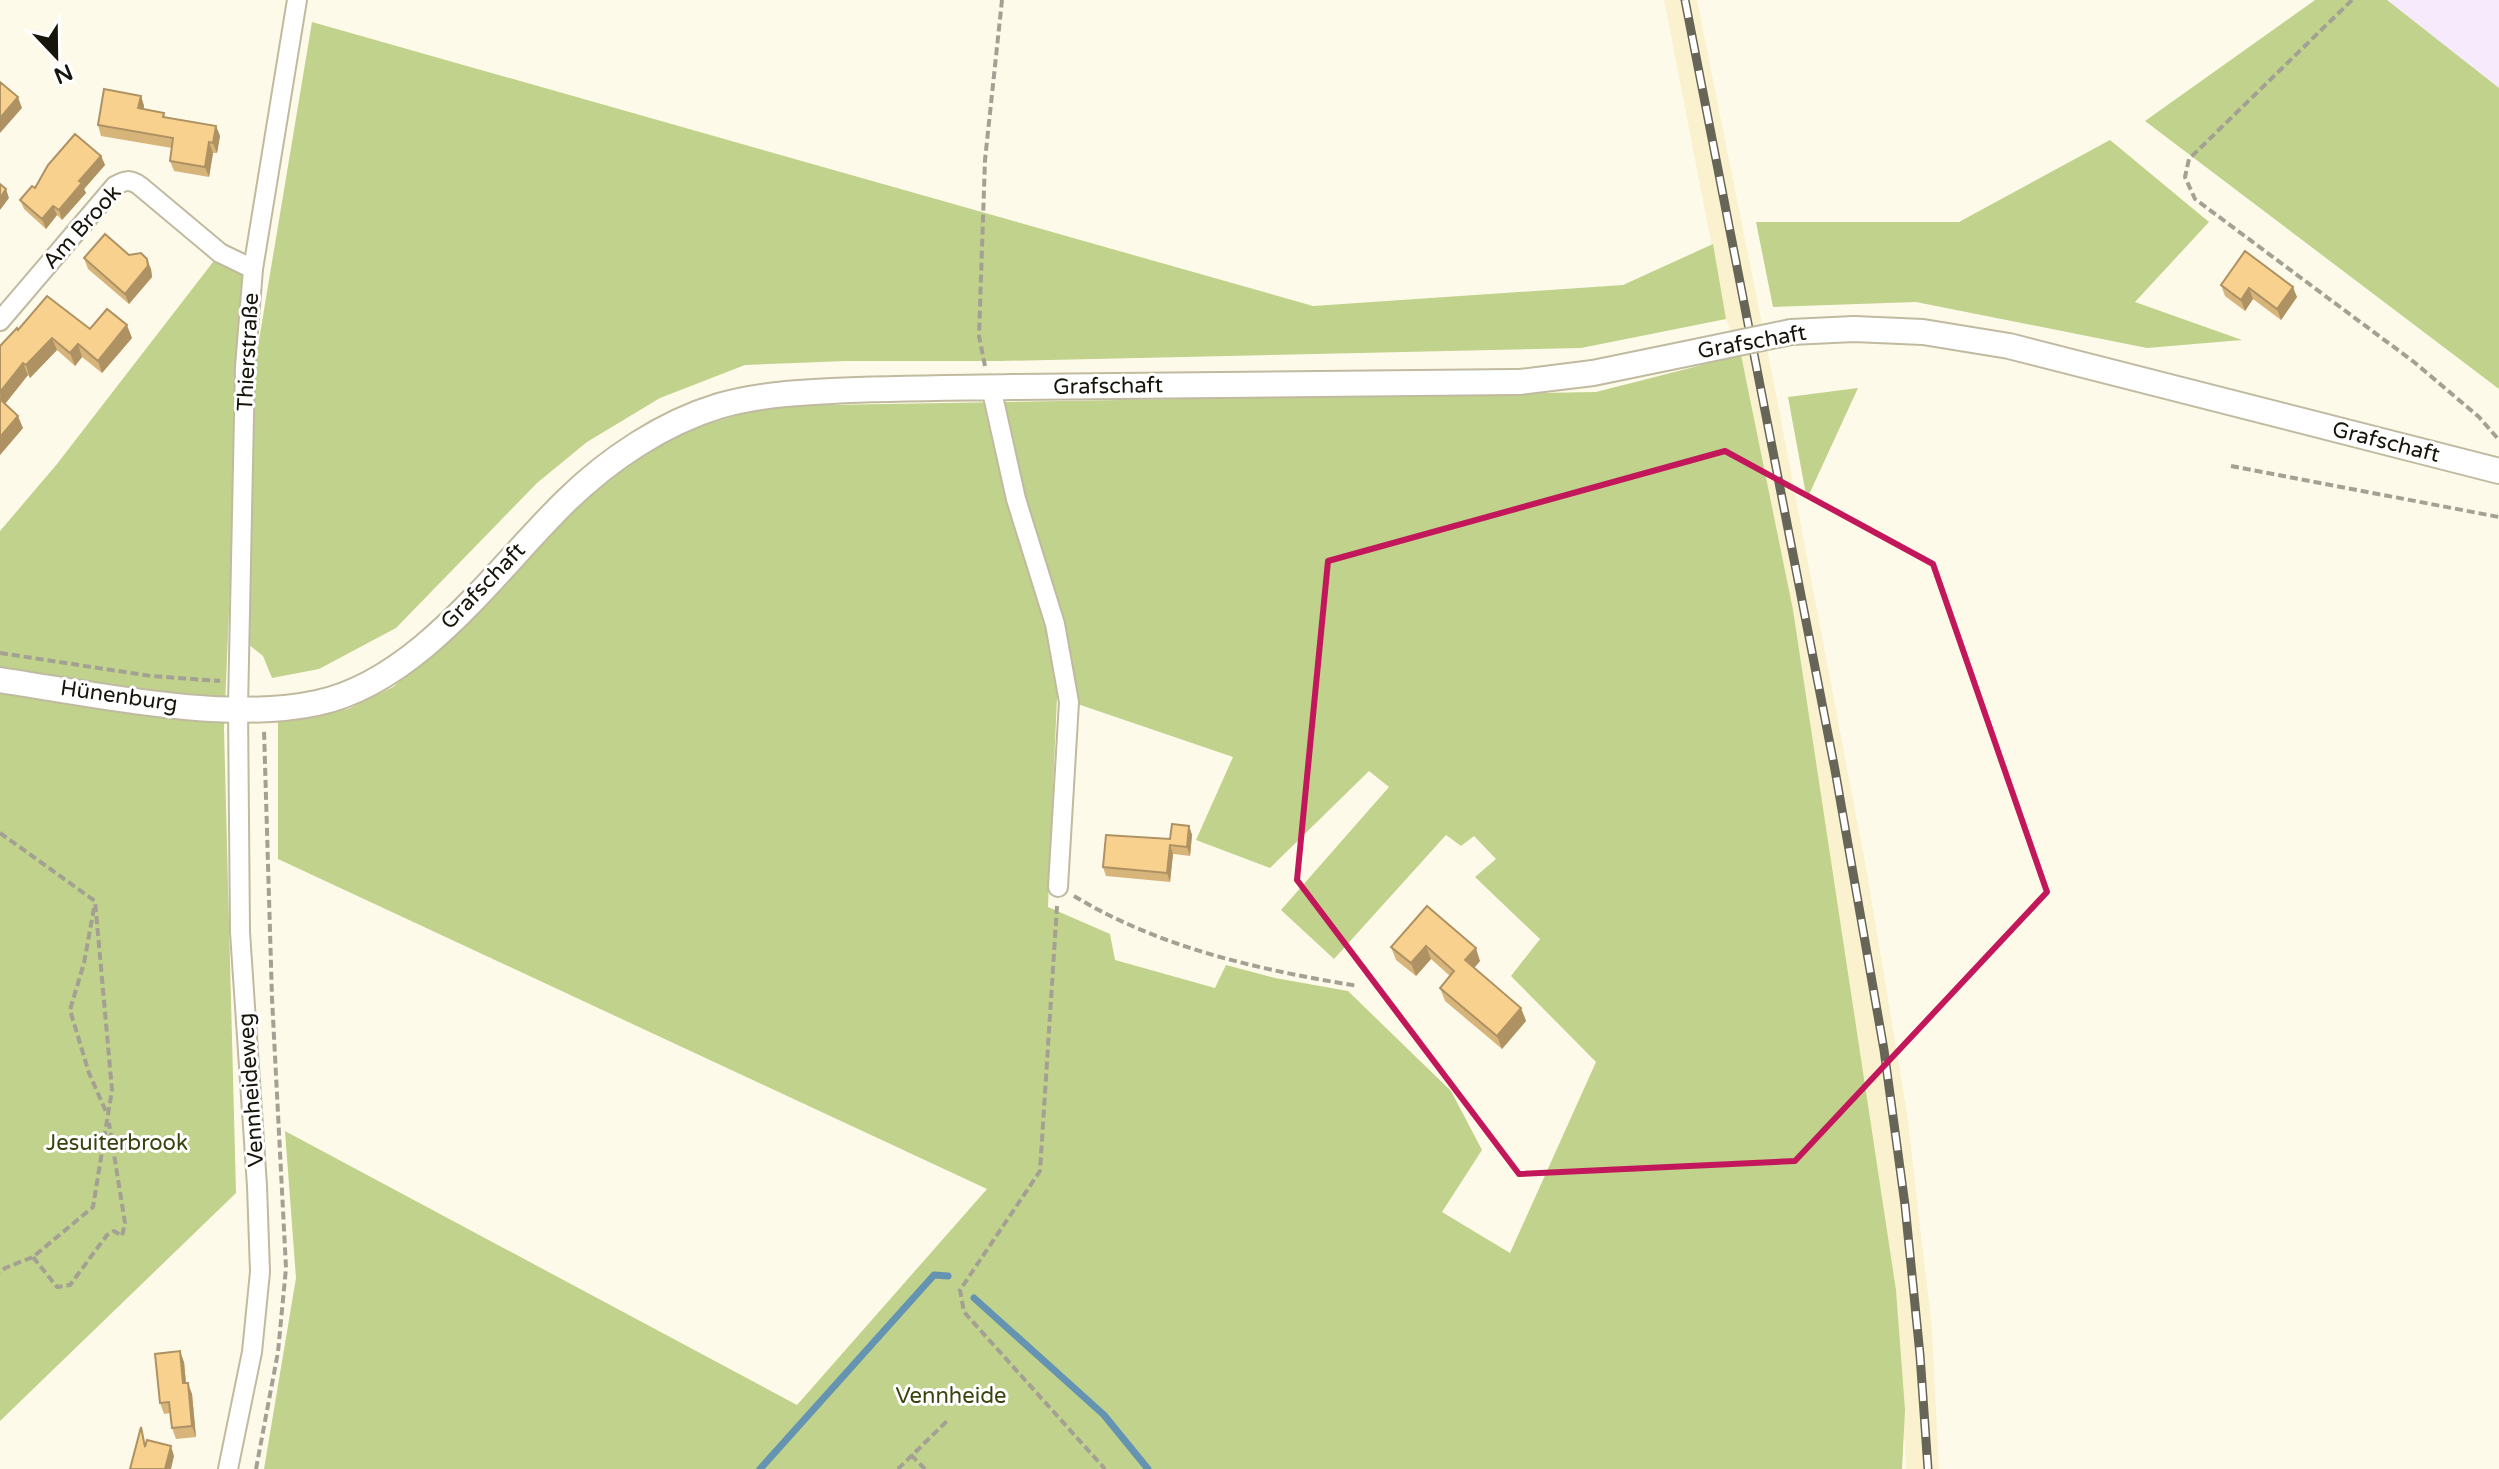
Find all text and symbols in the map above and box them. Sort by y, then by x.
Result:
north arrow [16,16,96,96]
text: N [50,58,76,89]
street label: Am Brook [37,180,127,274]
street label: Thierstraße [232,292,264,412]
street label: Grafschaft [1696,320,1808,364]
street label: Grafschaft [1053,372,1163,400]
street label: Grafschaft [2330,416,2442,468]
street label: Grafschaft [435,537,531,635]
street label: Hünenburg [59,675,179,717]
street label: Vennheideweg [233,1012,269,1168]
park label: Jesuiterbrook [46,1130,188,1156]
park label: Vennheide [896,1383,1006,1409]

